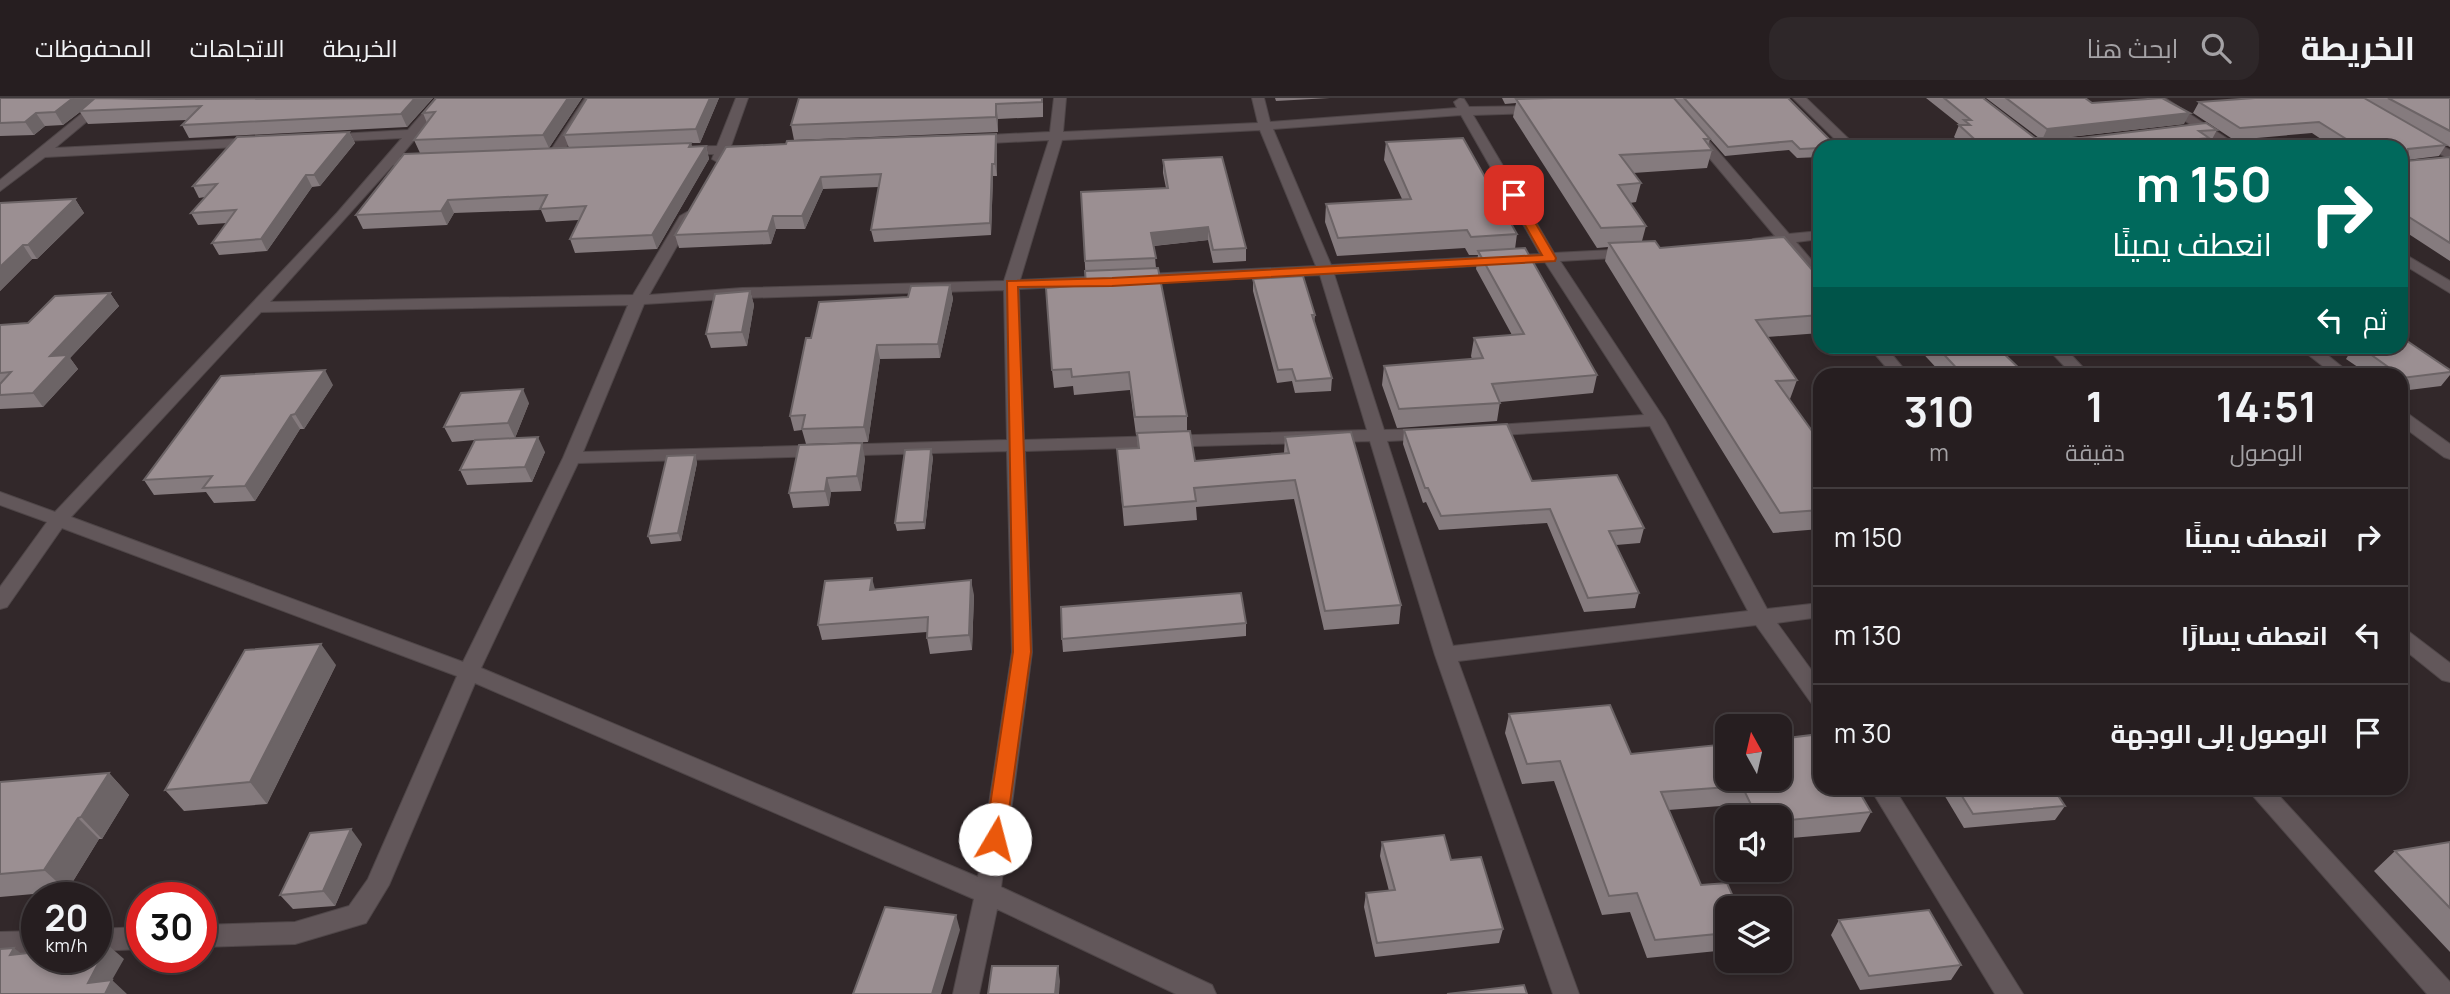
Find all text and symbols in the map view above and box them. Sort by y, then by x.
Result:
search box [1769,17,2259,80]
text: الخريطة [2301,25,2415,70]
icon: search [2197,29,2235,67]
text: ابحث هنا [2087,30,2179,66]
text: المحفوظات [35,31,152,64]
text: الاتجاهات [190,31,285,64]
text: الخريطة [323,31,398,64]
text: 150 m [2136,150,2272,217]
pin [1484,165,1544,225]
icon: right [2296,168,2387,259]
icon: arrive [1495,176,1533,214]
text: انعطف يمينًا [2112,222,2272,266]
icon: left [2311,301,2349,339]
text: ثم [2363,302,2387,338]
text: 1 [2086,377,2104,435]
text: 14:51 [2216,377,2317,435]
text: 310 [1904,382,1974,440]
text: m [1929,436,1949,468]
text: دقيقة [2065,436,2125,468]
text: الوصول [2230,436,2303,468]
icon: right [2349,518,2387,556]
text: 150 m [1834,519,1902,555]
text: انعطف يمينًا [2184,519,2328,555]
icon: left [2349,616,2387,654]
text: 130 m [1834,617,1902,653]
text: انعطف يسارًا [2181,617,2328,653]
north arrow [1715,714,1792,791]
map controls [1715,714,1792,973]
icon: arrive [2349,714,2387,752]
text: 30 m [1834,715,1892,751]
text: الوصول إلى الوجهة [2110,715,2328,751]
position arrow [958,802,1032,876]
button: sound [1715,805,1792,882]
speed limit sign: 30 [126,882,217,973]
text: 20 [45,894,88,942]
button: layers [1715,896,1792,973]
text: km/h [46,933,87,957]

